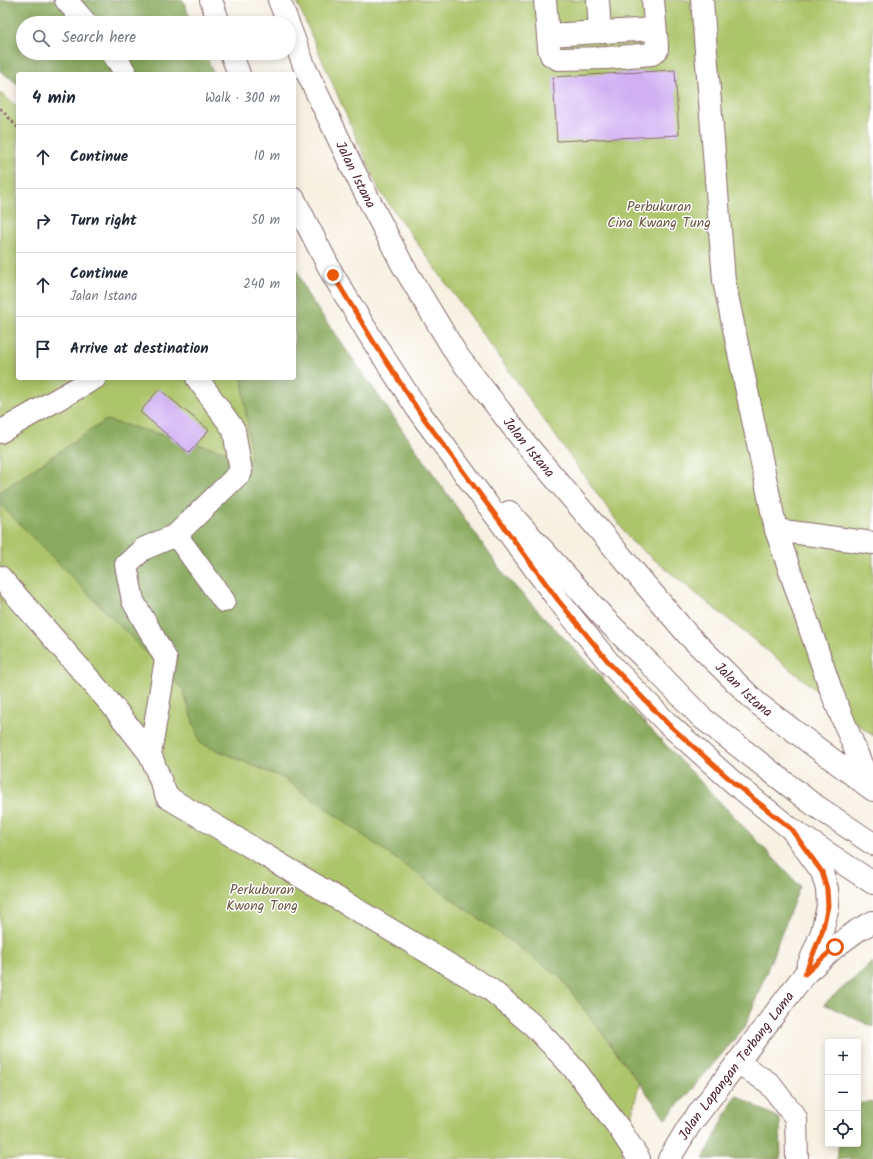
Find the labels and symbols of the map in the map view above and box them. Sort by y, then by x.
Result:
street label: Jalan Istana [329,138,381,212]
park label: Perbukuran Cina Kwang Tung [607,196,711,234]
route end [324,266,342,284]
street label: Jalan Istana [497,413,560,483]
street label: Jalan Istana [709,657,777,723]
park label: Perkuburan Kwong Tong [226,879,298,917]
route start [826,938,844,956]
street label: Jalan Lapangan Terbang Lama [673,987,800,1145]

